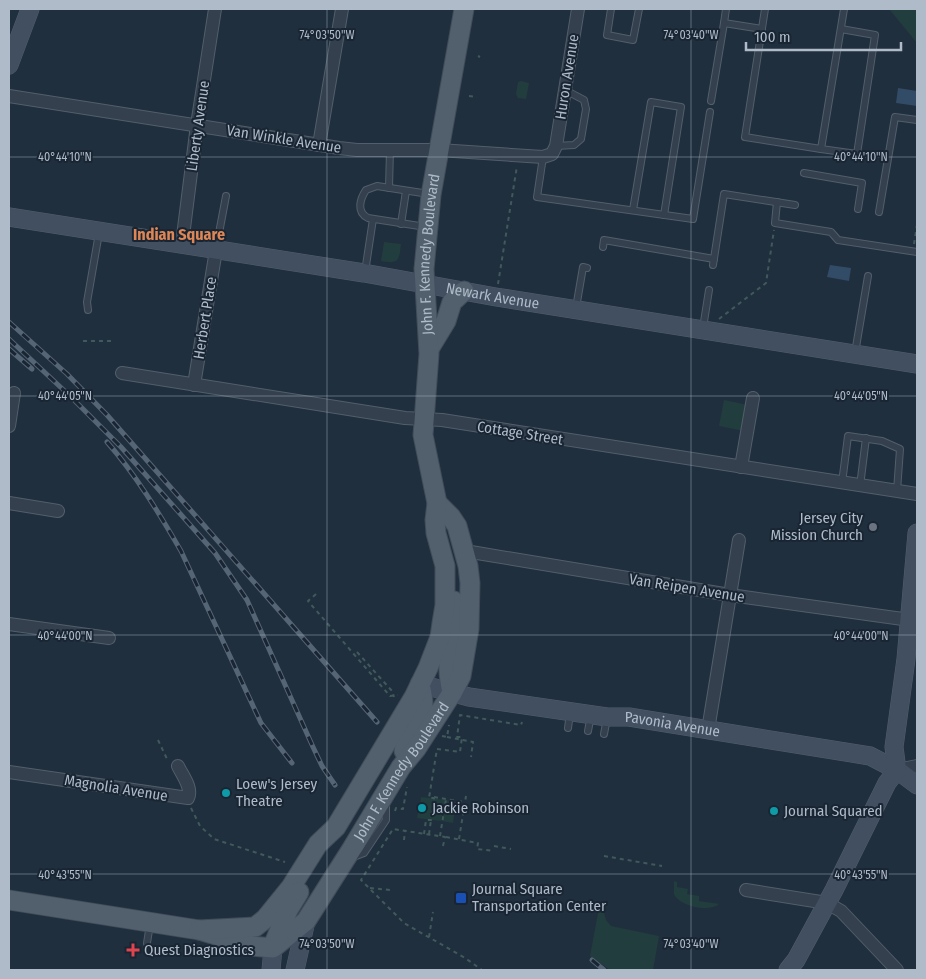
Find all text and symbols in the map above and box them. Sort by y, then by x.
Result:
scale bar [746,20,901,52]
text: 74°03'50"W [299,28,355,42]
text: 74°03'40"W [664,28,718,42]
text: 100 m [754,28,791,46]
street label: Huron Avenue [551,33,583,121]
street label: Liberty Avenue [183,80,213,172]
street label: Van Winkle Avenue [225,121,343,157]
text: 40°44'10"N [38,150,92,164]
text: 40°44'10"N [834,150,888,164]
street label: John F. Kennedy Boulevard [415,172,444,336]
district label: Indian Square [133,225,225,244]
street label: Herbert Place [190,275,220,361]
street label: Newark Avenue [444,279,541,313]
text: 40°44'05"N [38,389,92,403]
text: 40°44'05"N [834,389,888,403]
street label: Cottage Street [476,417,564,449]
place label: Jersey City Mission Church [770,509,863,544]
marker: Jersey City Mission Church [867,521,879,533]
street label: Van Reipen Avenue [628,570,746,606]
text: 40°44'00"N [37,629,93,643]
text: 40°44'00"N [833,629,889,643]
street label: John F. Kennedy Boulevard [350,699,453,844]
street label: Pavonia Avenue [625,708,721,741]
street label: Magnolia Avenue [63,771,169,805]
place label: Loew's Jersey Theatre [236,775,318,810]
marker: Loew's Jersey Theatre [220,787,232,799]
place label: Jackie Robinson [432,799,529,817]
marker: Jackie Robinson [416,802,428,814]
place label: Journal Squared [784,802,883,820]
marker: Journal Squared [768,805,780,817]
text: 40°43'55"N [38,868,92,882]
text: 40°43'55"N [834,868,888,882]
place label: Journal Square Transportation Center [472,880,607,915]
marker: Journal Square Transportation Center [454,891,468,905]
text: 74°03'50"W [299,937,355,951]
text: 74°03'40"W [664,937,718,951]
place label: Quest Diagnostics [144,941,254,959]
marker: Quest Diagnostics [126,943,140,957]

